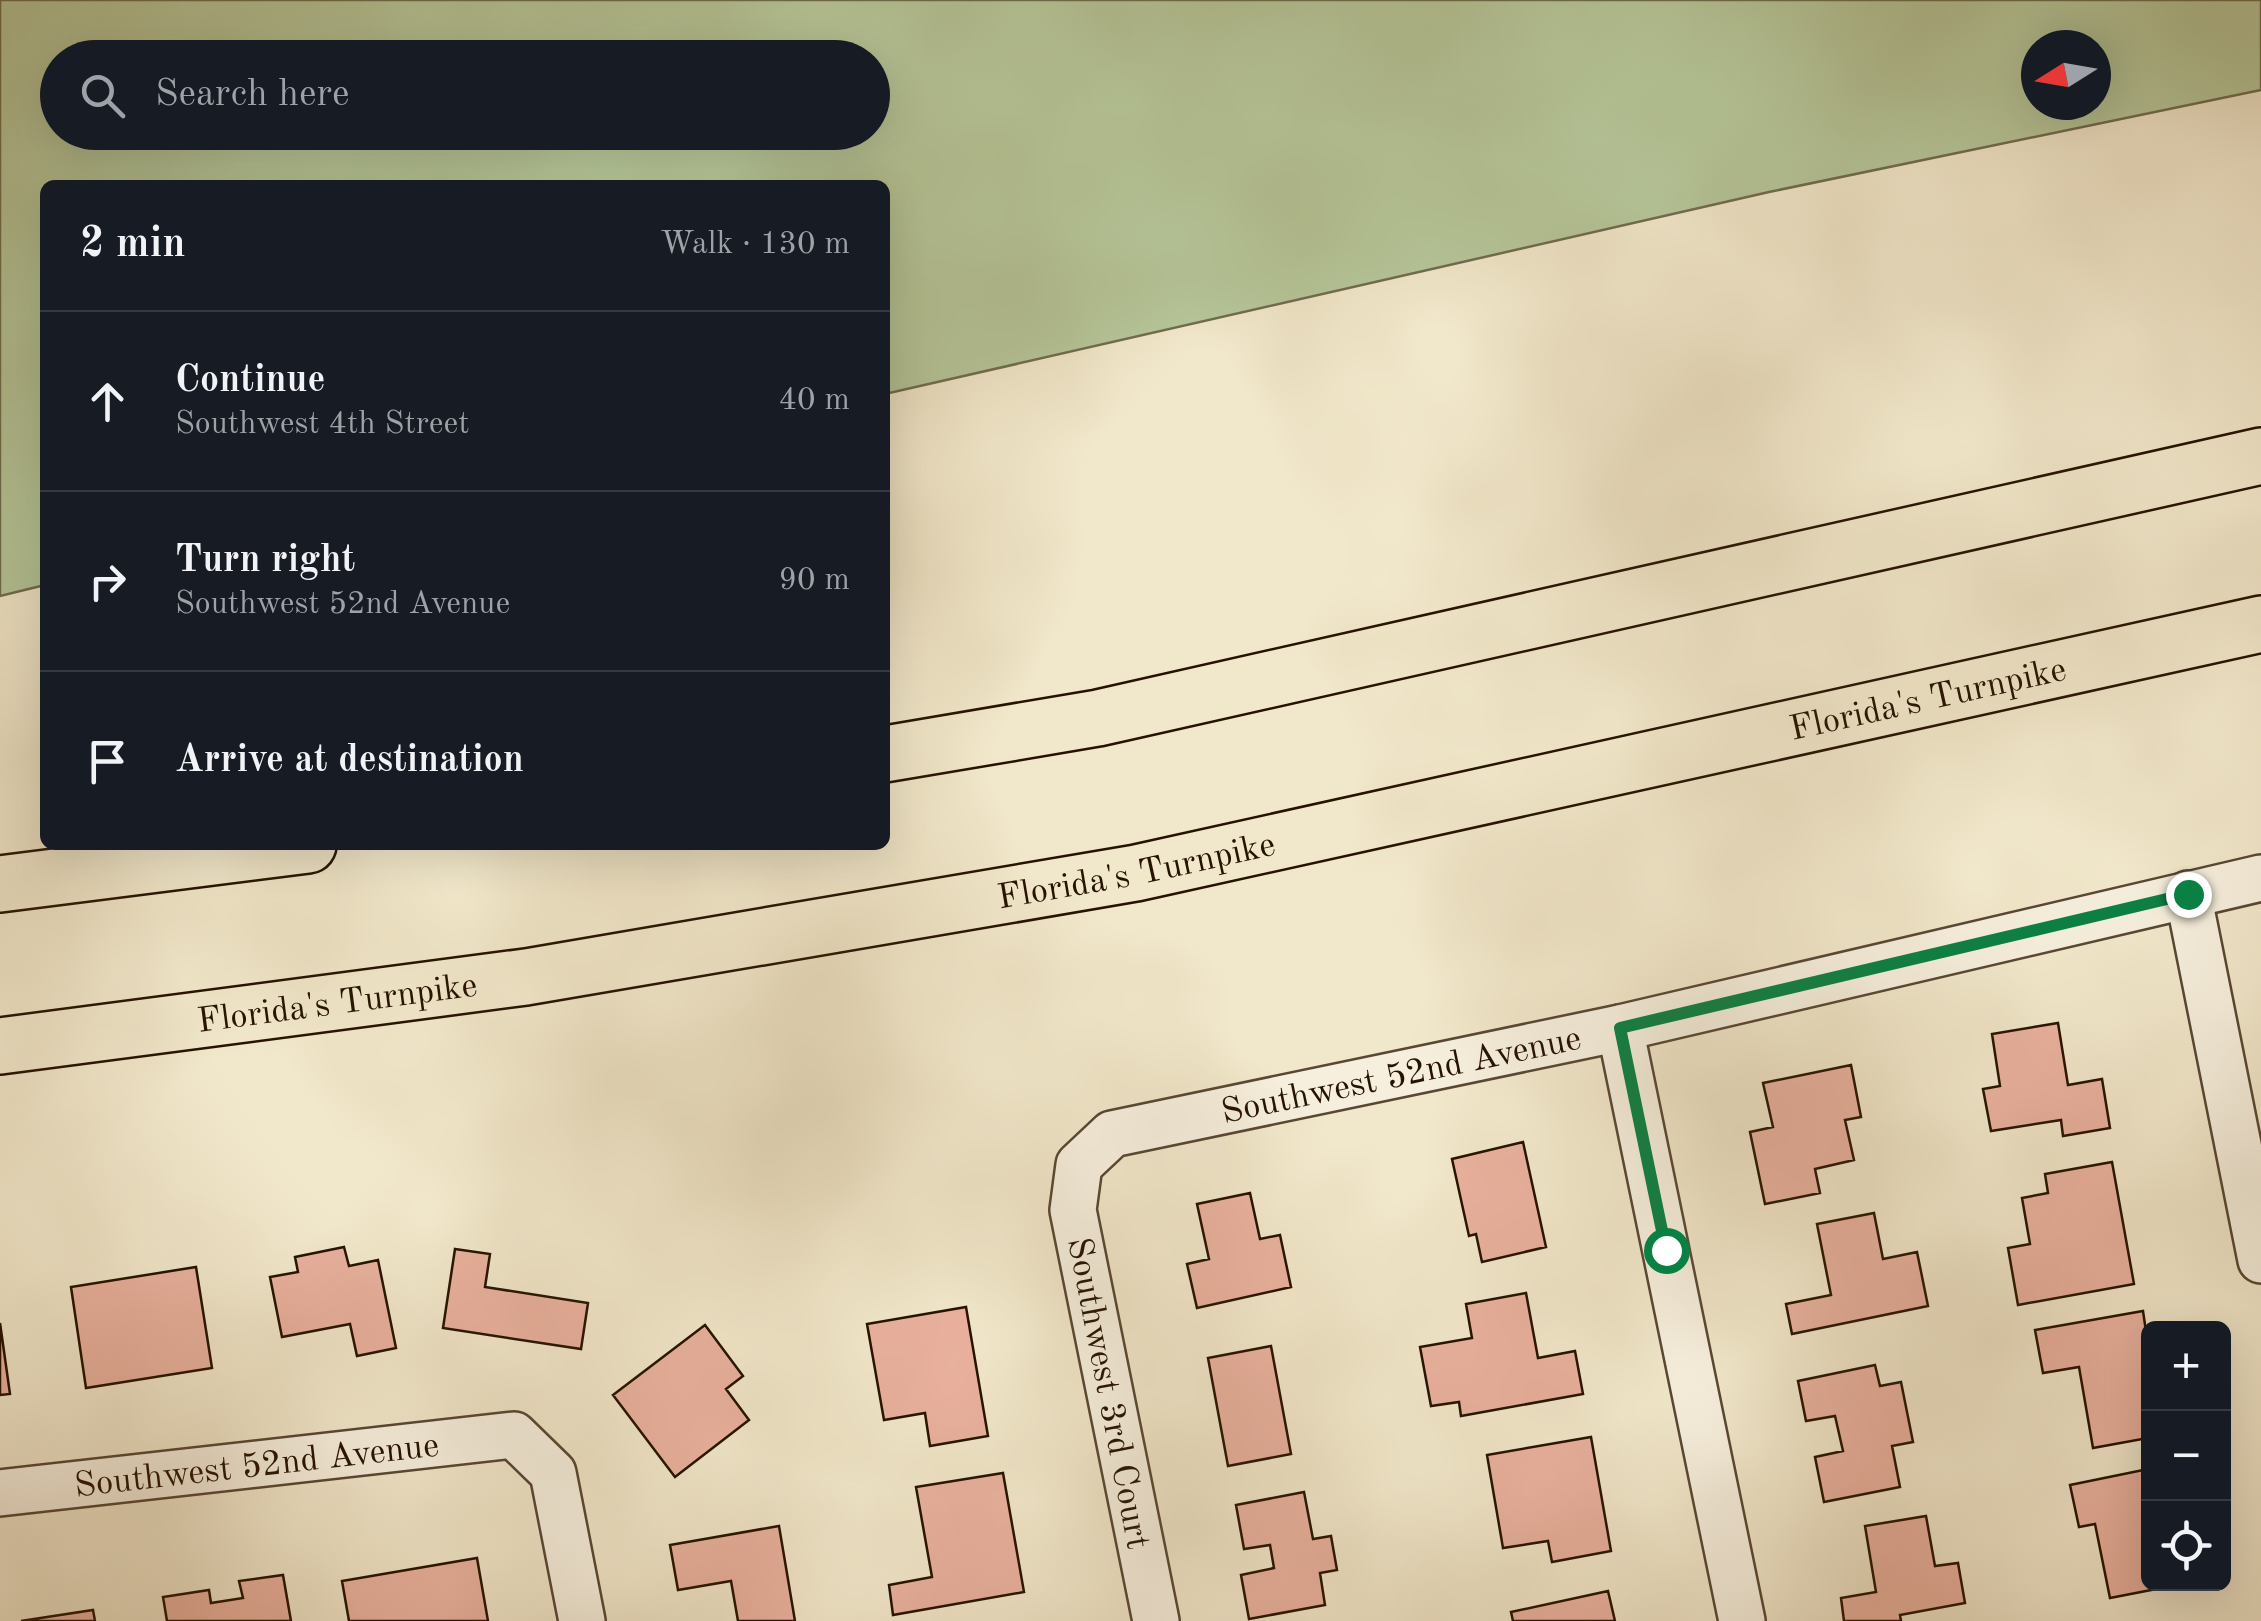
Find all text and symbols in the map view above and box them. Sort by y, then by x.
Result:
north arrow [2021,30,2111,120]
search box [40,40,890,150]
icon: search [75,68,130,123]
text: Search here [155,76,350,114]
text: 2 min [80,224,186,266]
text: Walk · 130 m [660,229,850,261]
text: Continue [175,362,325,400]
icon: ahead [80,374,135,429]
text: 40 m [779,385,850,417]
text: Southwest 4th Street [175,409,469,441]
text: Turn right [175,542,355,580]
icon: right [80,554,135,609]
text: 90 m [779,565,850,597]
text: Southwest 52nd Avenue [175,589,510,621]
street label: Florida's Turnpike [1787,653,2070,748]
icon: arrive [80,734,135,789]
text: Arrive at destination [175,742,524,780]
street label: Florida's Turnpike [995,828,1279,916]
route end [2166,872,2212,918]
street label: Florida's Turnpike [195,969,480,1040]
street label: Southwest 52nd Avenue [1218,1022,1584,1131]
route start [1644,1228,1690,1274]
street label: Southwest 3rd Court [1060,1235,1155,1552]
map controls [2141,1321,2231,1591]
button: + [2141,1321,2231,1411]
button: − [2141,1411,2231,1501]
street label: Southwest 52nd Avenue [72,1429,441,1505]
button: locate [2141,1501,2231,1591]

